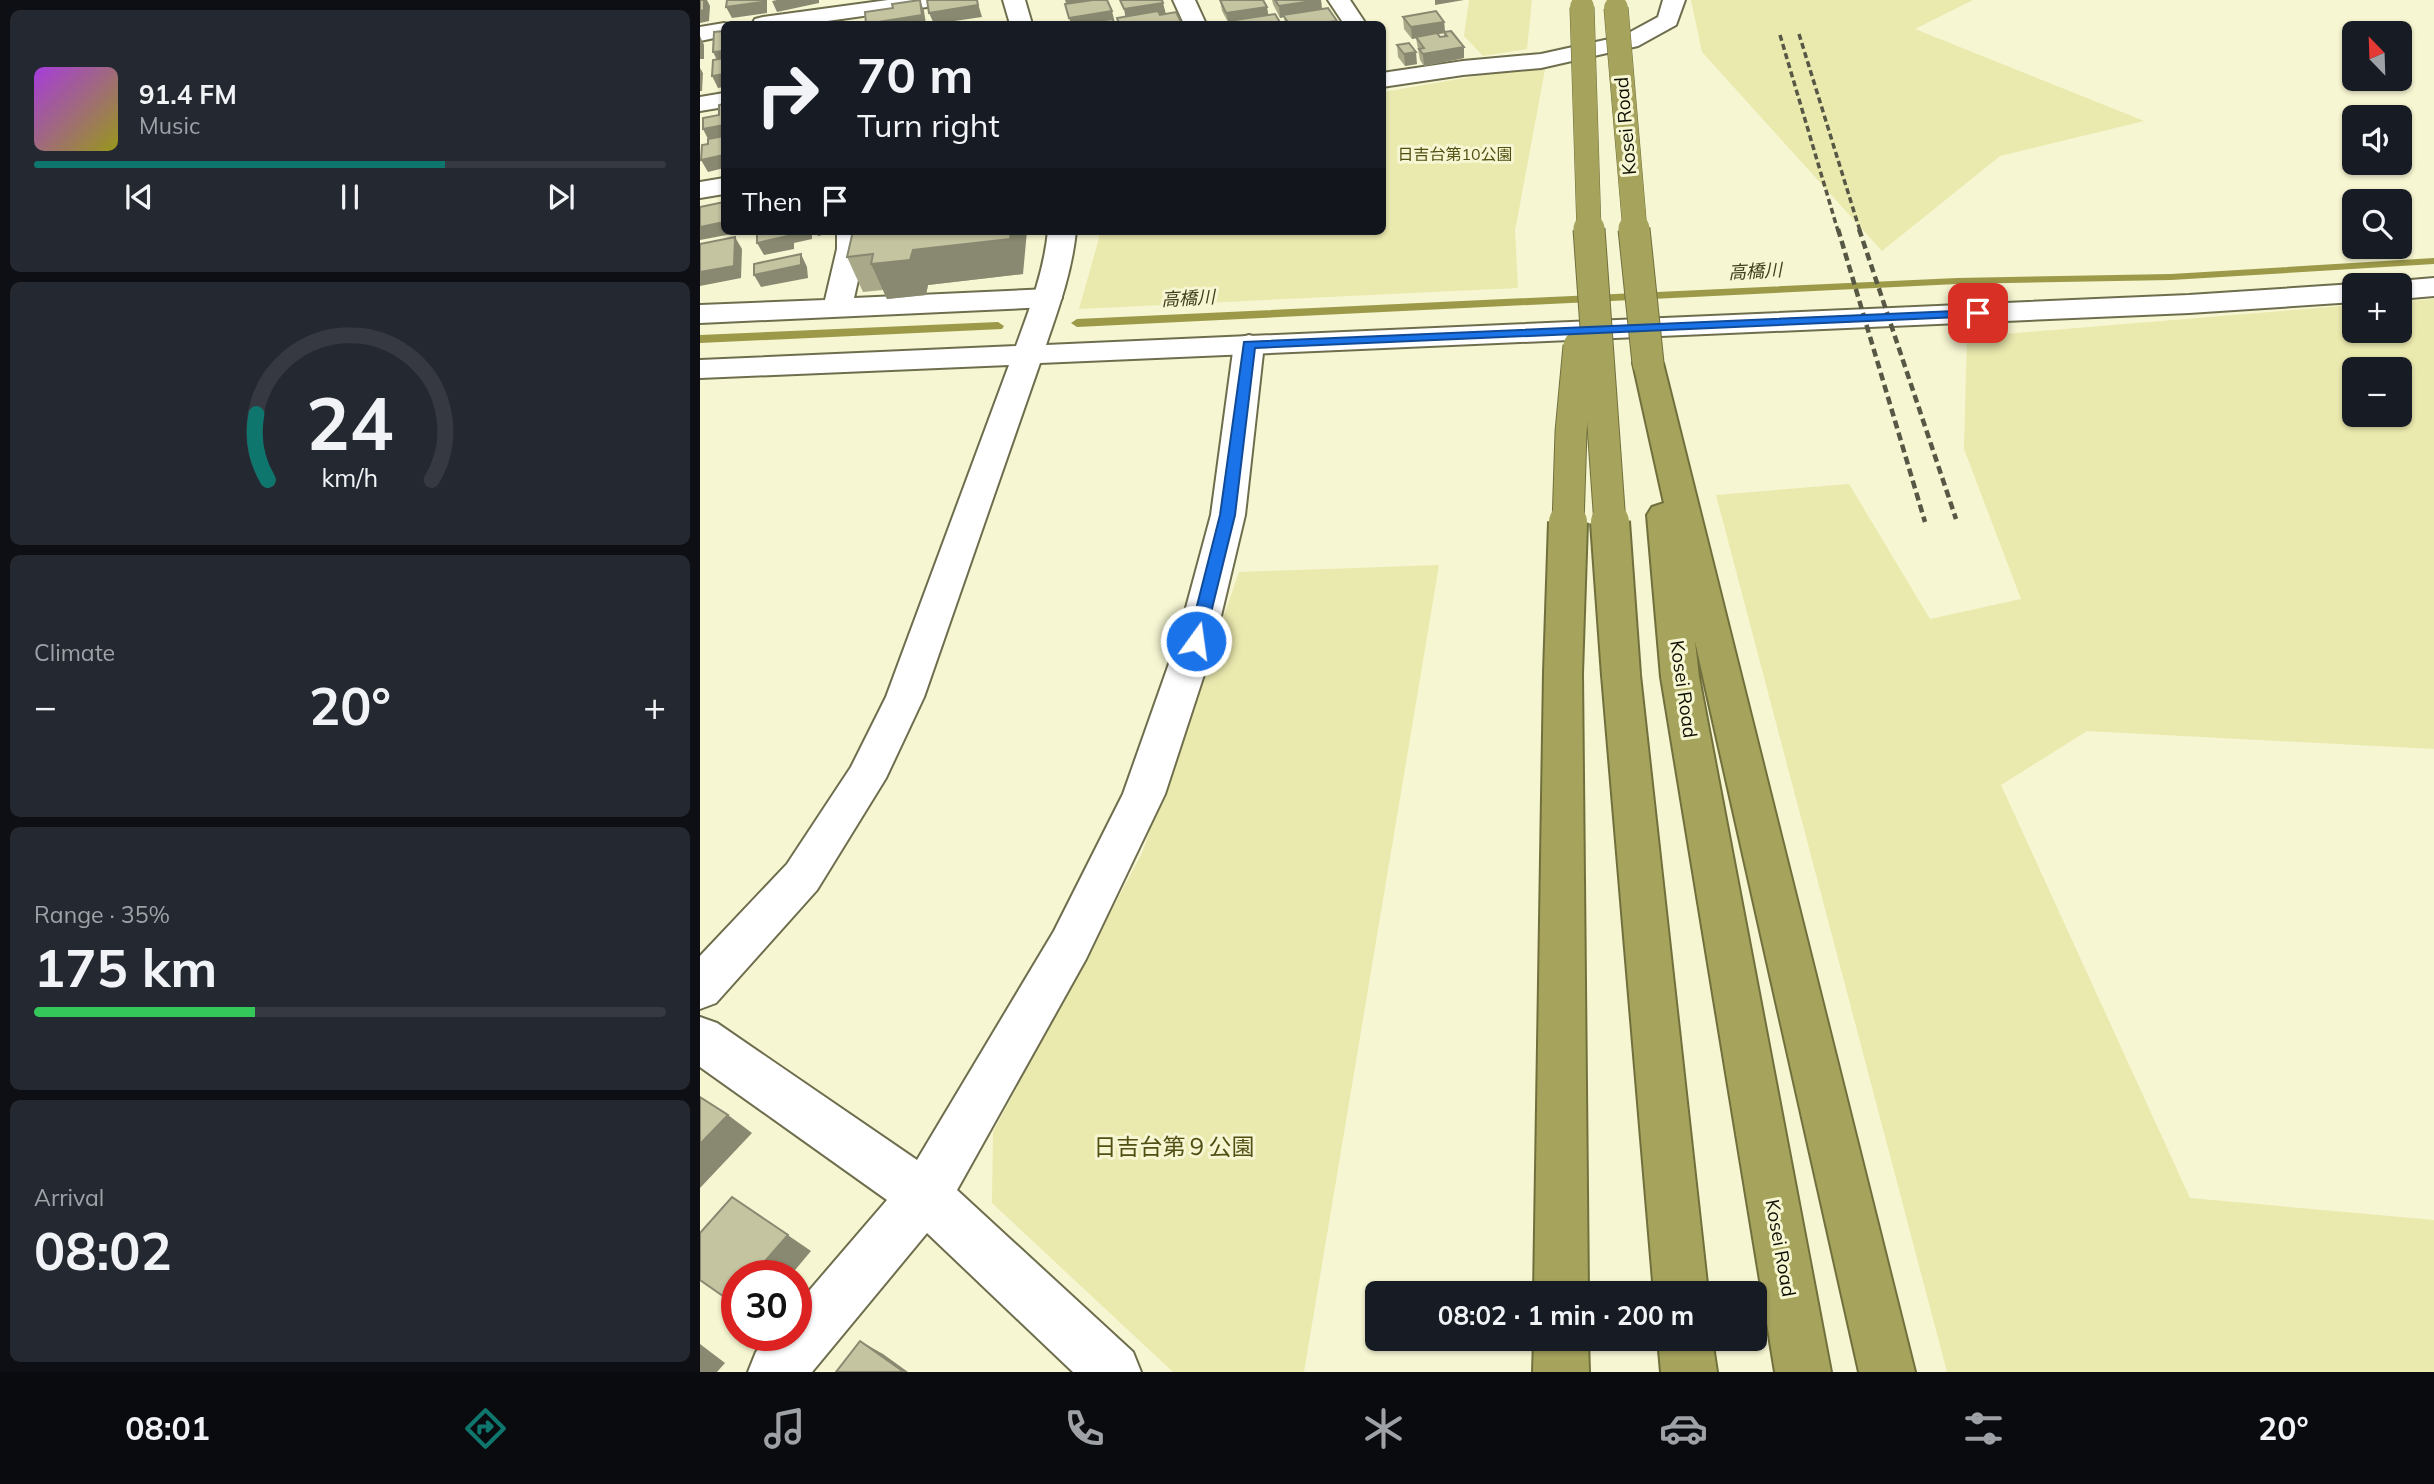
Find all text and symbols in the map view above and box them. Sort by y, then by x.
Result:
north arrow [2342,21,2412,91]
map controls [2342,21,2412,427]
text: 70 m [857,44,973,105]
icon: right [742,49,833,140]
street label: Kosei Road [1609,76,1641,176]
text: 91.4 FM [139,78,237,111]
text: Turn right [857,105,1000,145]
button: sound [2342,105,2412,175]
text: Music [139,111,200,140]
park label: 日吉台第10公園 [1397,144,1513,164]
icon: previous [120,178,158,216]
icon: pause [331,178,369,216]
icon: next [542,178,580,216]
icon: arrive [816,182,854,220]
text: Then [742,185,802,218]
button: search [2342,189,2412,259]
water label: 高橋川 [1727,258,1785,284]
button: + [2342,273,2412,343]
pin [1948,283,2008,343]
water label: 高橋川 [1160,285,1218,311]
icon: arrive [1959,294,1997,332]
button: − [2342,357,2412,427]
text: 24 [306,377,394,468]
text: km/h [322,461,378,492]
position arrow [1159,604,1233,678]
text: Climate [34,638,115,667]
street label: Kosei Road [1665,639,1703,739]
text: 20° [309,673,391,738]
text: − [34,682,57,730]
text: + [643,682,666,730]
text: Range · 35% [34,900,170,929]
text: 175 km [34,935,217,1000]
park label: 日吉台第９公園 [1094,1132,1255,1161]
text: Arrival [34,1183,104,1212]
street label: Kosei Road [1761,1197,1801,1299]
text: 08:02 [34,1218,172,1283]
speed limit sign: 30 [721,1260,812,1351]
text: 08:02 · 1 min · 200 m [1438,1299,1694,1332]
icon: directions [461,1404,510,1453]
icon: music [760,1404,809,1453]
icon: phone [1060,1404,1109,1453]
icon: climate [1359,1404,1408,1453]
icon: car [1659,1404,1708,1453]
icon: filters [1959,1404,2008,1453]
text: 08:01 [125,1408,210,1448]
text: 20° [2258,1408,2309,1448]

